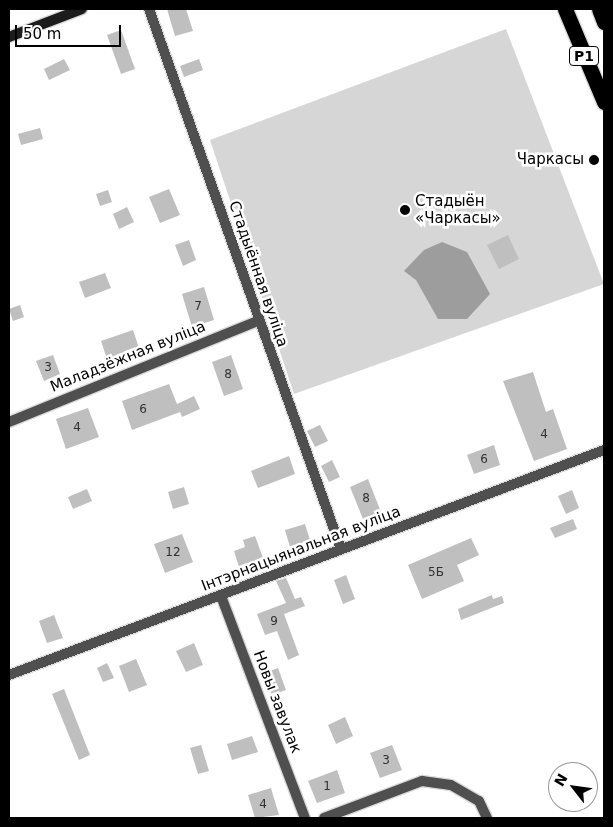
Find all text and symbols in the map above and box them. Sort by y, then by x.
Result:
scale bar [18,15,124,47]
text: 50 m [23,25,61,43]
road number: Р1 [568,44,600,68]
place label: Чаркасы [517,151,584,169]
marker: Чаркасы [588,154,600,166]
place label: Стадыён «Чаркасы» [415,192,501,227]
street label: Стадыённая вуліца [225,199,291,349]
marker: Стадыён «Чаркасы» [399,204,411,216]
house number: 7 [194,300,202,314]
street label: Маладзёжная вуліца [48,318,208,396]
house number: 3 [44,361,52,375]
house number: 8 [224,368,232,382]
house number: 6 [139,403,147,417]
house number: 4 [73,421,81,435]
house number: 4 [540,428,548,442]
house number: 6 [480,453,488,467]
house number: 8 [362,492,370,506]
street label: Інтэрнацыянальная вуліца [199,503,403,595]
house number: 12 [165,546,181,560]
house number: 5Б [428,566,444,580]
house number: 9 [270,615,278,629]
street label: Новы завулак [249,648,305,756]
house number: 3 [382,754,390,768]
north arrow [548,762,598,812]
text: N [551,771,571,789]
house number: 1 [323,780,331,794]
house number: 4 [259,798,267,812]

